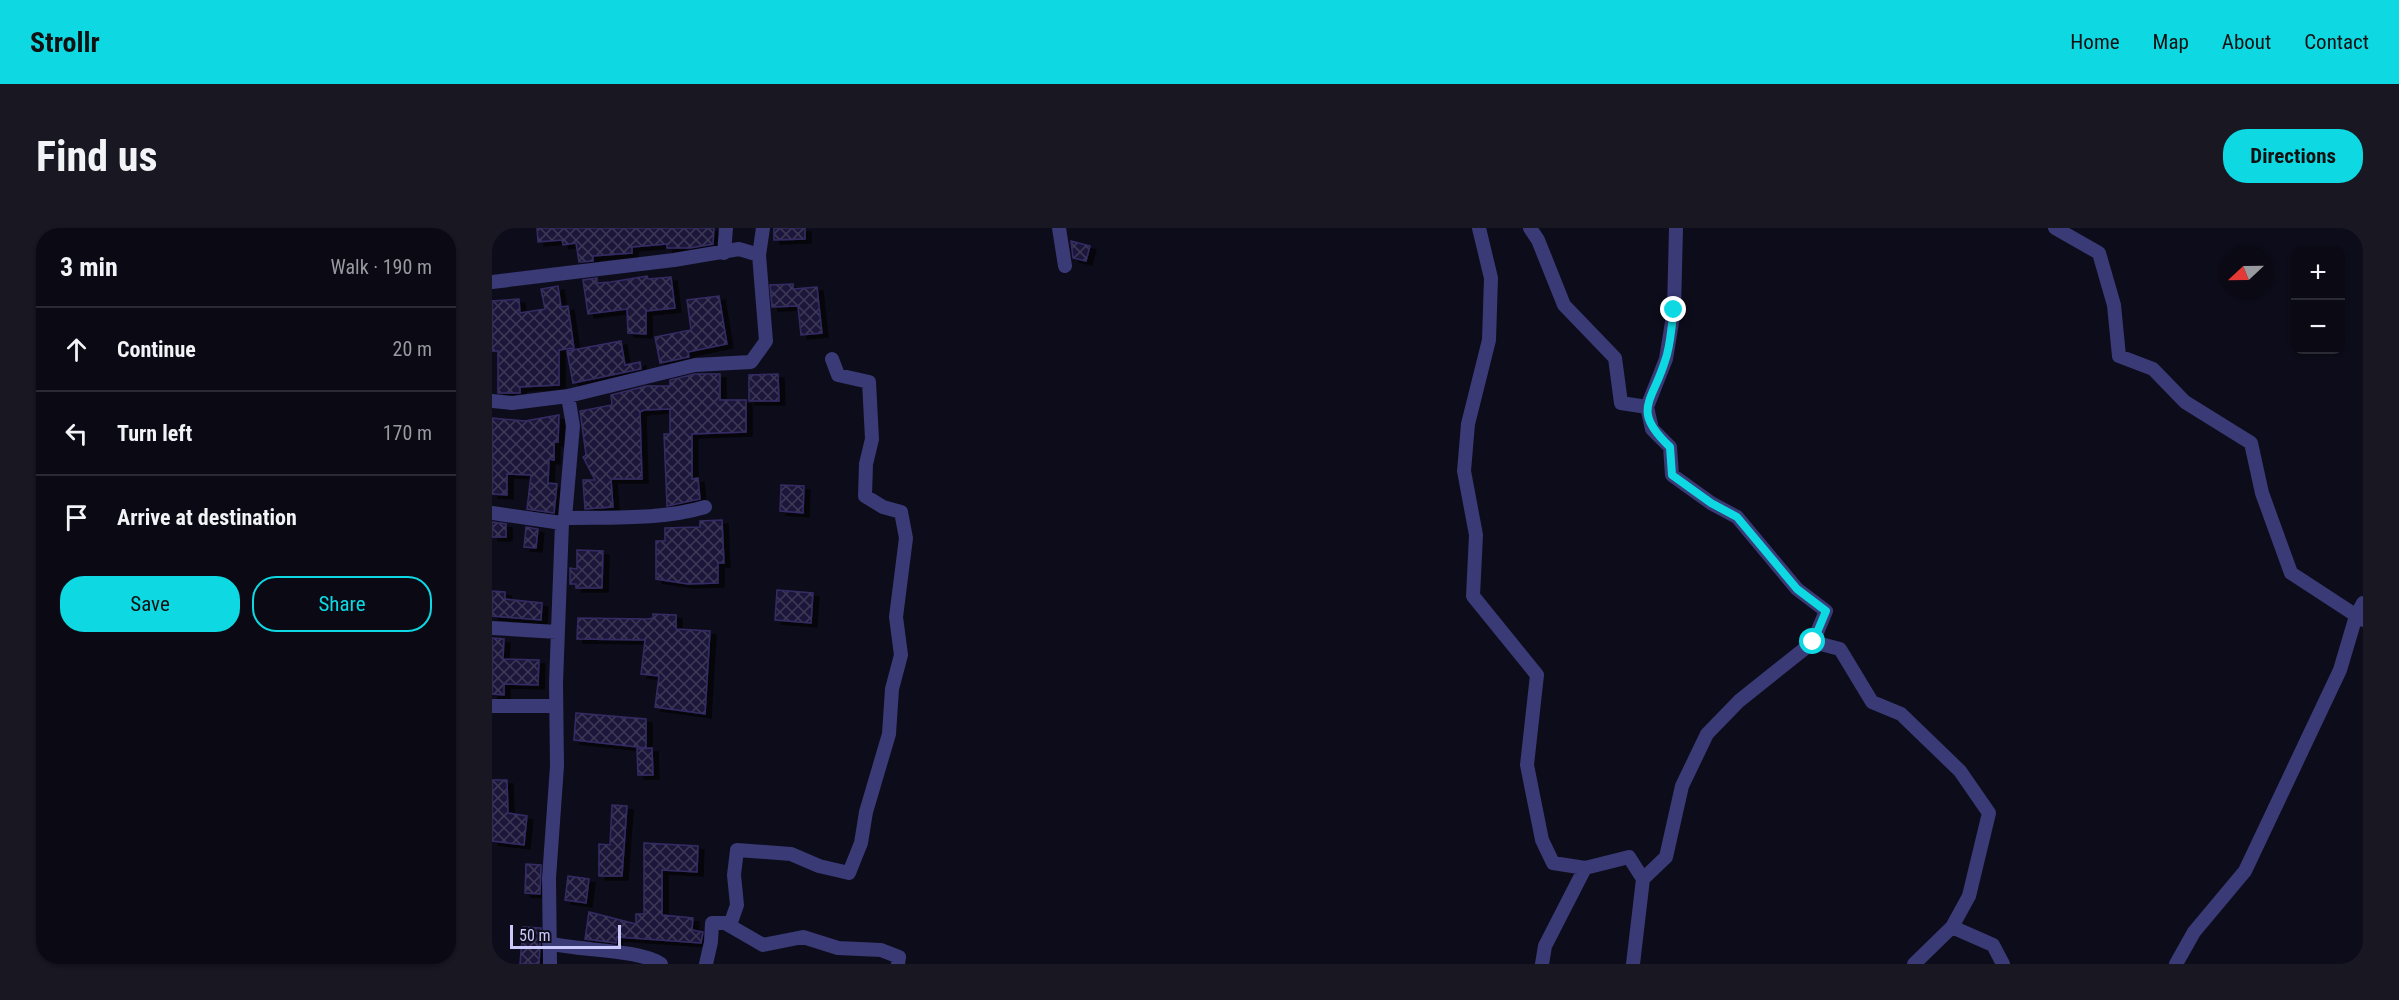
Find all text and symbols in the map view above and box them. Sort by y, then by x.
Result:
text: Strollr [30,26,100,59]
text: Home [2070,30,2120,54]
text: Map [2153,30,2189,54]
text: About [2222,30,2271,54]
text: Contact [2304,30,2369,54]
button: Directions [2223,129,2363,183]
text: Find us [36,132,157,181]
north arrow [2219,246,2273,300]
map controls [2291,246,2345,354]
button: + [2291,246,2345,300]
text: 3 min [60,252,118,282]
text: Walk · 190 m [331,255,432,279]
route end [1660,296,1686,322]
button: − [2291,300,2345,354]
icon: ahead [60,333,93,366]
text: Continue [117,337,196,362]
text: 20 m [393,337,432,361]
icon: left [60,417,93,450]
text: Turn left [117,421,192,446]
text: 170 m [383,421,432,445]
icon: arrive [60,501,93,534]
text: Arrive at destination [117,505,297,530]
button: Save [60,576,240,632]
button: Share [252,576,432,632]
route start [1799,628,1825,654]
scale bar [510,922,621,950]
text: 50 m [519,926,551,945]

